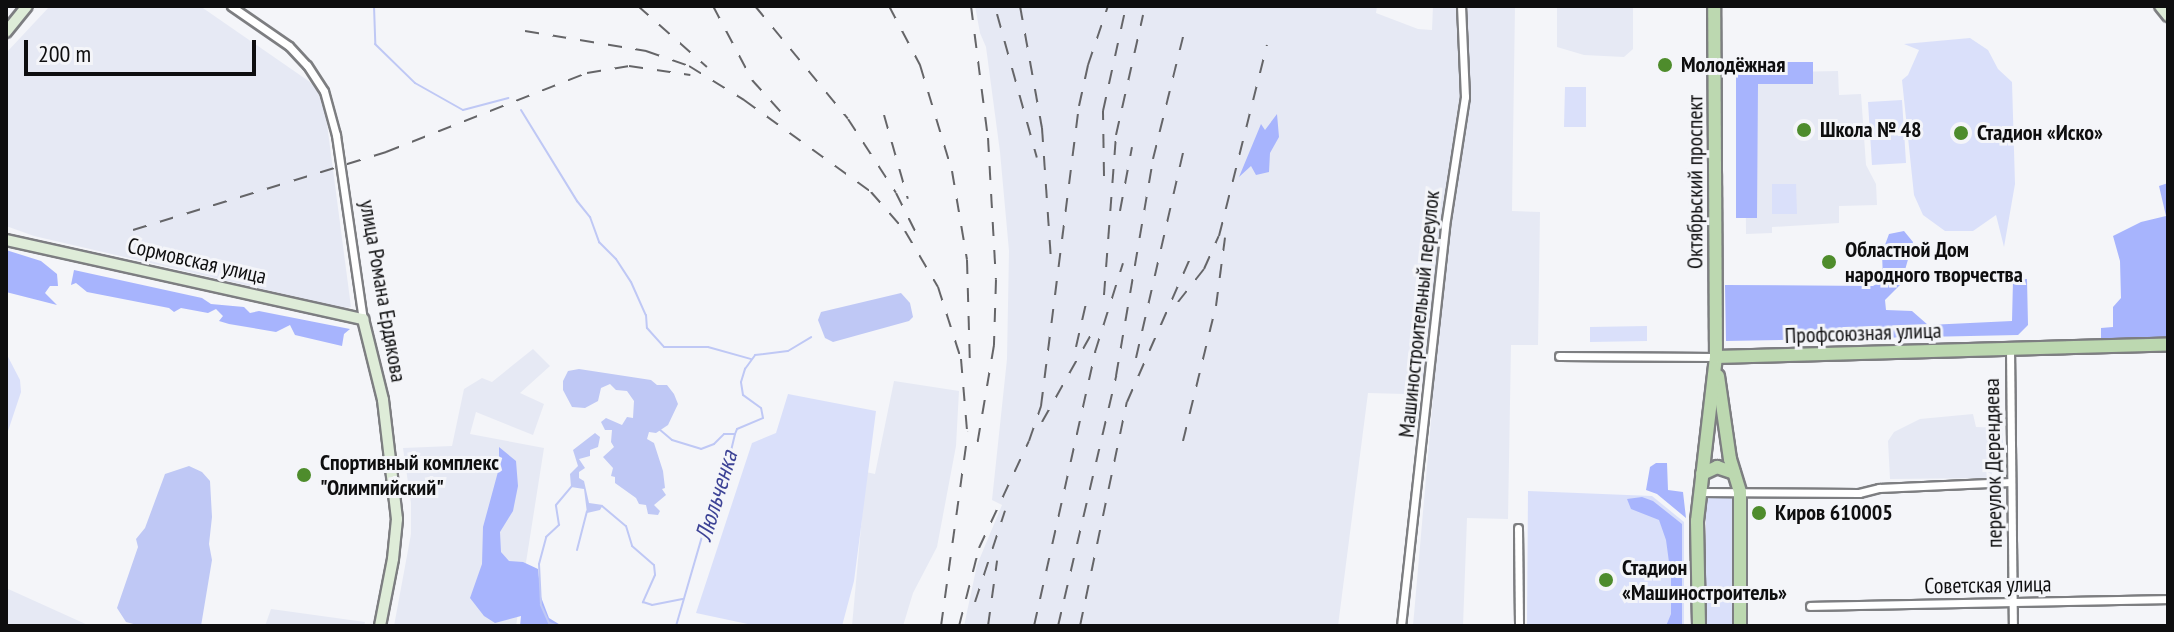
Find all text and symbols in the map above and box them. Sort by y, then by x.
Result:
scale bar [28,24,260,74]
text: 200 m [38,38,91,69]
place label: Молодёжная [1681,52,1785,78]
marker: Молодёжная [1656,56,1674,74]
street label: Октябрьский проспект [1682,95,1708,269]
place label: Школа № 48 [1820,117,1922,143]
place label: Стадион «Иско» [1977,120,2103,146]
marker: Школа № 48 [1795,121,1813,139]
marker: Стадион «Иско» [1952,124,1970,142]
street label: Машиностроительный переулок [1393,189,1445,439]
street label: улица Романа Ердякова [354,198,412,384]
street label: Сормовская улица [125,232,269,290]
place label: Областной Дом народного творчества [1845,236,2023,288]
marker: Областной Дом народного творчества [1820,253,1838,271]
street label: Профсоюзная улица [1784,317,1942,349]
street label: переулок Дерендяева [1978,378,2008,548]
water label: Люльченка [689,447,743,545]
place label: Спортивный комплекс "Олимпийский" [320,449,499,500]
marker: Спортивный комплекс "Олимпийский" [295,466,313,484]
place label: Киров 610005 [1775,500,1893,526]
marker: Киров 610005 [1750,504,1768,522]
place label: Стадион «Машиностроитель» [1622,554,1787,606]
marker: Стадион «Машиностроитель» [1597,571,1615,589]
street label: Советская улица [1924,571,2052,599]

